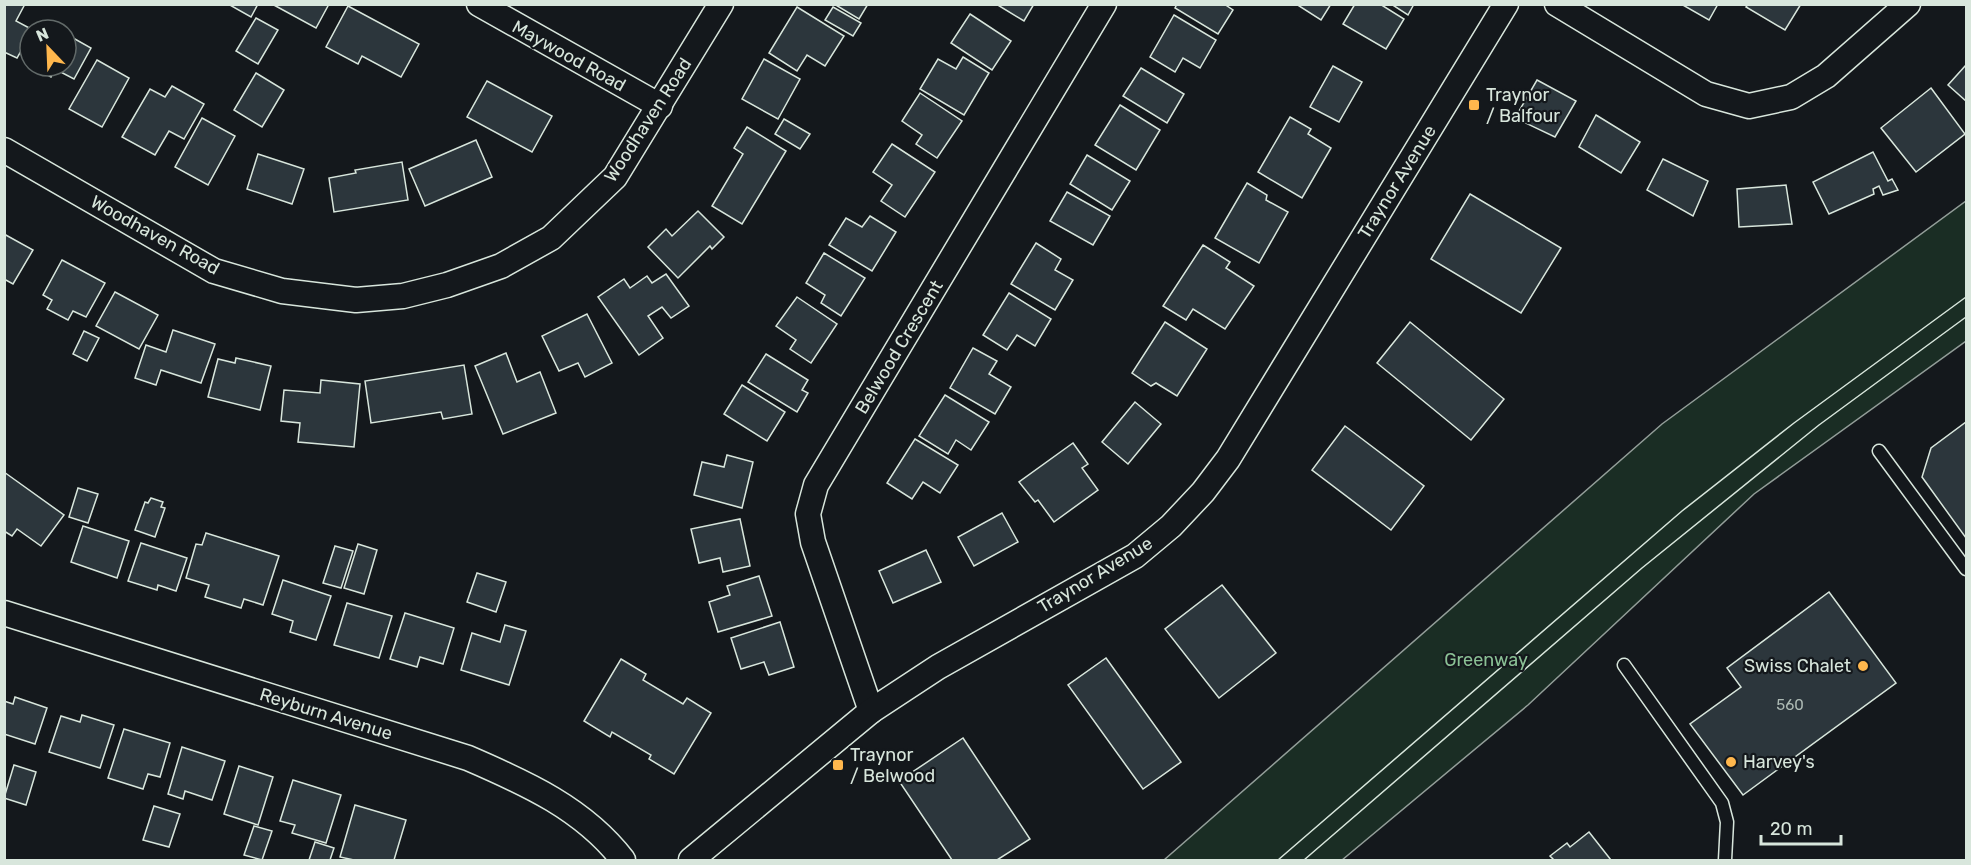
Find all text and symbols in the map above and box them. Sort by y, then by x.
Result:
street label: Maywood Road [508,16,630,96]
north arrow [18,18,78,78]
text: N [33,24,51,46]
street label: Woodhaven Road [600,54,696,186]
place label: Traynor / Balfour [1486,84,1560,127]
marker: Traynor / Balfour [1467,98,1481,112]
street label: Traynor Avenue [1353,121,1441,243]
street label: Woodhaven Road [87,191,223,279]
street label: Belwood Crescent [850,276,948,418]
street label: Traynor Avenue [1034,532,1156,618]
park label: Greenway [1444,649,1528,671]
place label: Swiss Chalet [1744,655,1851,677]
marker: Swiss Chalet [1856,659,1870,673]
street label: Reyburn Avenue [257,683,395,745]
house number: 560 [1776,696,1804,714]
place label: Traynor / Belwood [850,744,935,787]
place label: Harvey's [1743,751,1815,773]
marker: Harvey's [1724,755,1738,769]
marker: Traynor / Belwood [831,758,845,772]
scale bar [1761,808,1840,846]
text: 20 m [1770,818,1812,840]

